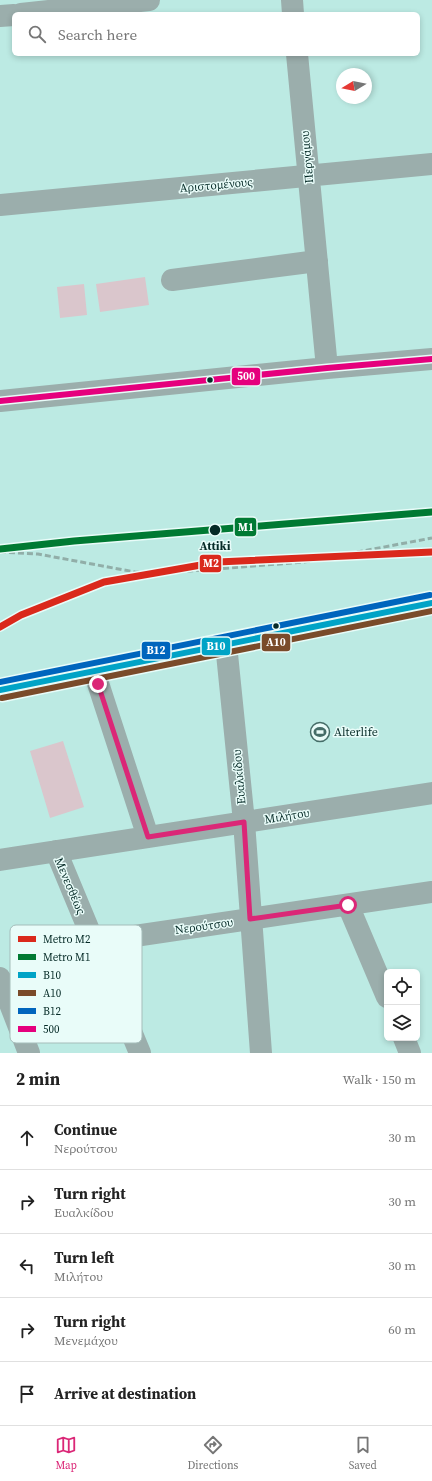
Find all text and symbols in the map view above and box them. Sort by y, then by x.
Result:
search box [12,12,420,56]
icon: search [26,23,48,45]
text: Search here [58,24,137,45]
north arrow [336,68,372,104]
street label: Περγάμου [297,130,317,184]
street label: Αριστομένους [179,174,254,196]
line badge: 500 [231,367,261,386]
text: 500 [237,369,255,384]
unlabelled marker [205,375,215,385]
line badge: Μ1 [234,517,257,537]
text: Μ1 [238,520,254,535]
marker: Attiki [208,523,222,537]
place label: Attiki [199,538,231,554]
line badge: Μ2 [199,554,222,573]
text: Μ2 [203,556,219,571]
unlabelled marker [271,621,281,631]
line badge: Α10 [261,633,291,652]
text: Α10 [266,635,286,650]
line badge: Β10 [201,637,231,656]
text: Β10 [206,639,226,654]
line badge: Β12 [141,641,171,660]
text: Β12 [146,643,166,658]
route end [89,675,107,693]
sports icon: Alterlife [309,721,331,743]
place label: Alterlife [334,724,378,740]
street label: Ευαλκίδου [229,749,249,805]
street label: Μιλήτου [263,805,311,827]
street label: Μενεσθέως [51,855,89,917]
route start [339,896,357,914]
street label: Νερούτσου [174,914,234,938]
legend [10,925,142,1043]
text: Metro Μ2 [43,932,91,947]
text: Metro Μ1 [43,950,90,965]
text: Β10 [43,968,61,983]
map controls [384,969,420,1041]
button: locate [384,969,420,1005]
text: Α10 [43,986,62,1001]
text: Β12 [43,1004,61,1019]
button: layers [384,1005,420,1041]
text: 500 [43,1022,60,1037]
text: 2 min [16,1067,60,1091]
text: Walk · 150 m [343,1071,416,1088]
text: Continue [54,1119,117,1140]
icon: ahead [16,1127,38,1149]
text: 30 m [388,1129,416,1146]
text: Νερούτσου [54,1140,117,1157]
text: Turn right [54,1183,126,1204]
icon: right [16,1191,38,1213]
text: 30 m [388,1193,416,1210]
text: Ευαλκίδου [54,1204,114,1221]
text: Turn left [54,1247,114,1268]
icon: left [16,1255,38,1277]
text: 30 m [388,1257,416,1274]
text: Μιλήτου [54,1268,103,1285]
text: Turn right [54,1311,126,1332]
icon: right [16,1319,38,1341]
text: 60 m [388,1321,416,1338]
text: Μενεμάχου [54,1332,118,1349]
icon: arrive [16,1383,38,1405]
text: Arrive at destination [54,1383,196,1404]
tab: Map [55,1434,77,1473]
tab: Directions [187,1434,238,1473]
tab: Saved [349,1434,377,1473]

